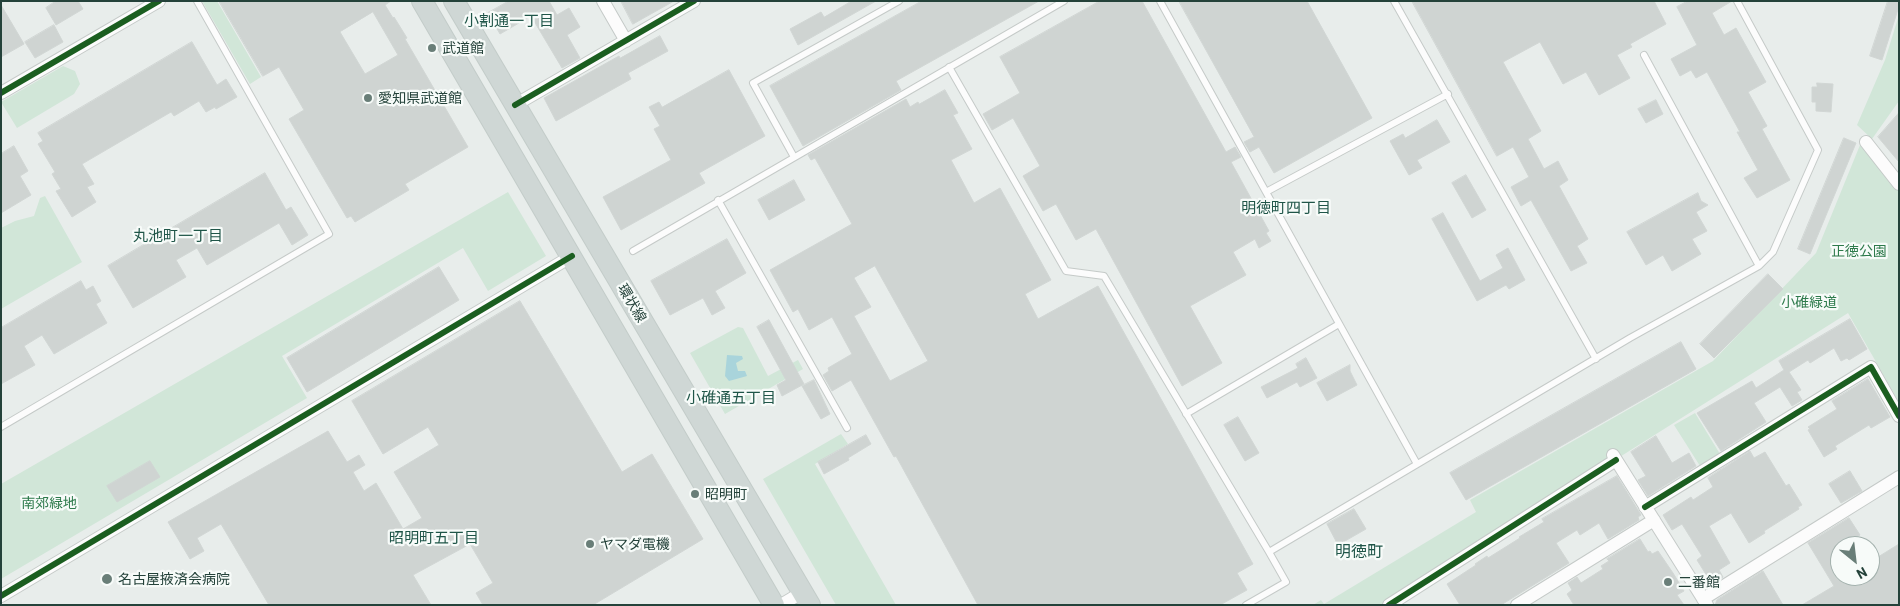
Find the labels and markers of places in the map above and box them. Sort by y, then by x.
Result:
place label: 武道館 [442,40,484,56]
marker: 武道館 [426,42,438,54]
place label: 愛知県武道館 [378,90,462,106]
marker: 愛知県武道館 [362,92,374,104]
place label: 昭明町 [705,486,747,502]
marker: 昭明町 [689,488,701,500]
place label: ヤマダ電機 [600,536,670,552]
marker: ヤマダ電機 [584,538,596,550]
place label: 名古屋掖済会病院 [118,571,230,587]
marker: 名古屋掖済会病院 [100,572,114,586]
place label: 二番館 [1678,574,1720,590]
marker: 二番館 [1662,576,1674,588]

